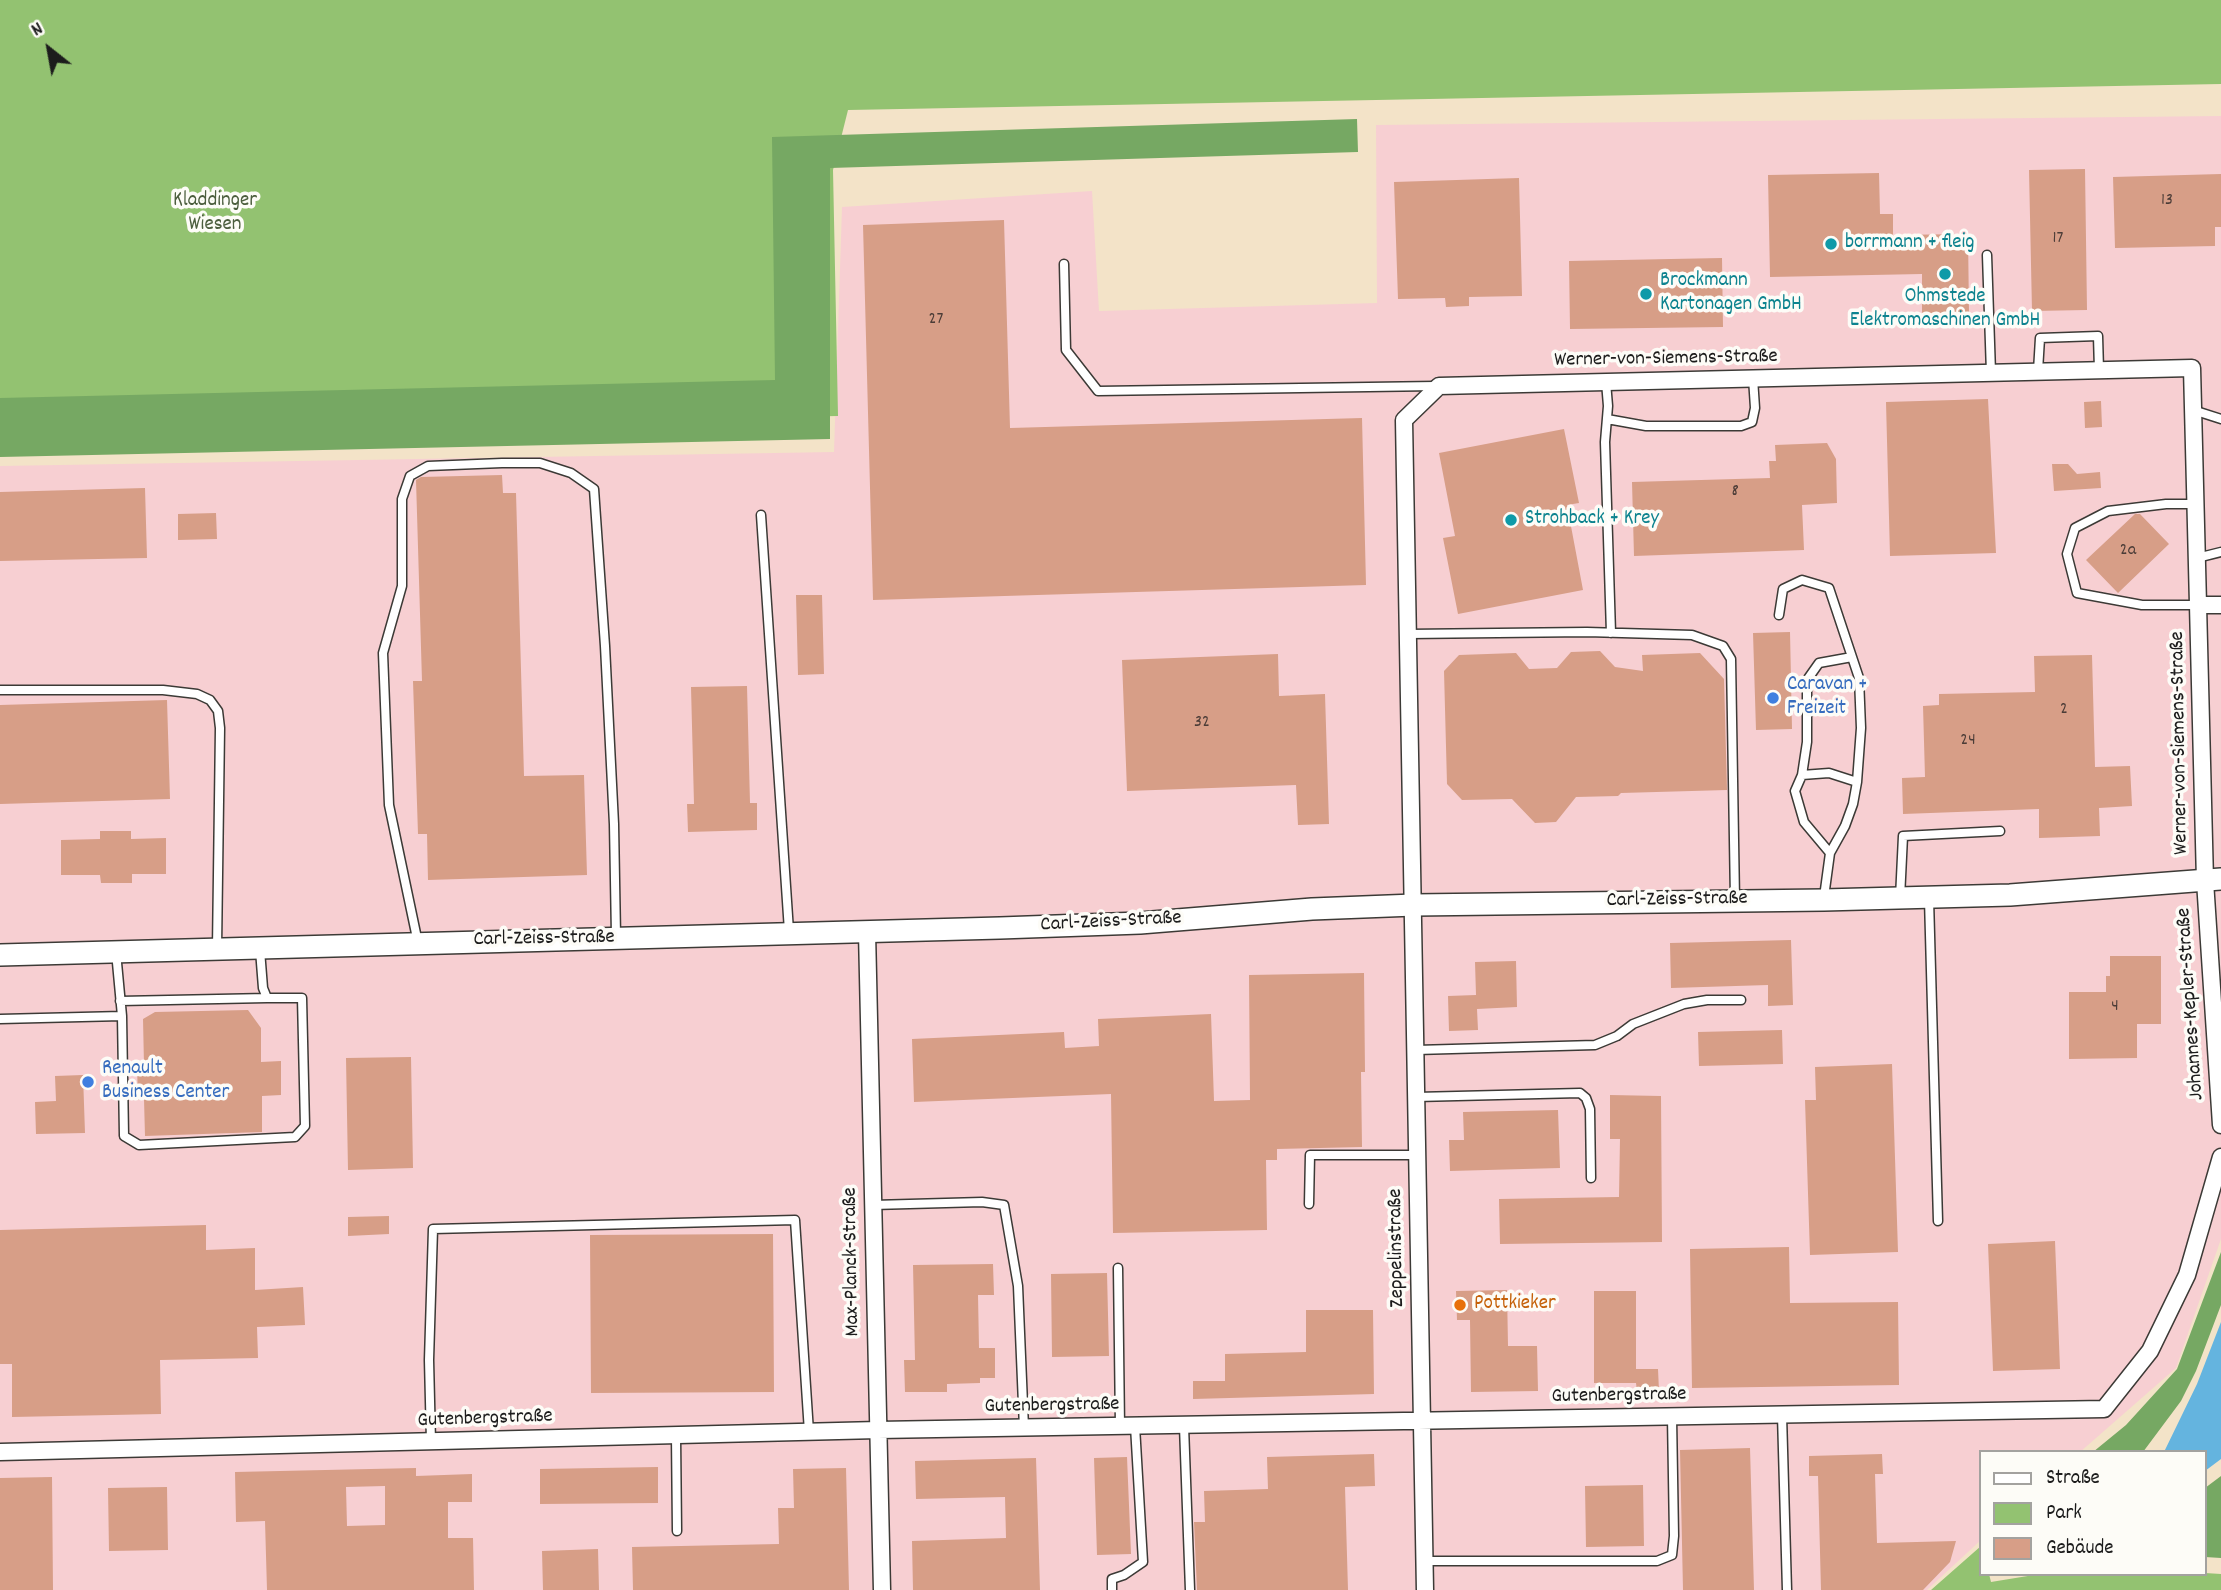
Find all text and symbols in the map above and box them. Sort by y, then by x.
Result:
north arrow [14,14,84,84]
text: N [27,17,49,45]
park label: Kladdinger Wiesen [173,189,257,239]
house number: 13 [2161,191,2173,213]
house number: 17 [2053,229,2063,251]
place label: borrmann + fleig [1845,231,1975,257]
marker: borrmann + fleig [1823,236,1839,252]
marker: Ohmstede Elektromaschinen GmbH [1937,266,1953,282]
place label: Brockmann Kartonagen GmbH [1660,269,1802,319]
place label: Ohmstede Elektromaschinen GmbH [1850,285,2040,335]
marker: Brockmann Kartonagen GmbH [1638,286,1654,302]
house number: 27 [929,310,943,332]
street label: Werner-von-Siemens-Straße [1554,345,1778,375]
house number: 8 [1731,482,1739,504]
place label: Strohback + Krey [1525,507,1659,533]
marker: Strohback + Krey [1503,512,1519,528]
house number: 2a [2120,541,2136,563]
street label: Werner-von-Siemens-Straße [2166,631,2196,855]
place label: Caravan + Freizeit [1787,673,1867,723]
marker: Caravan + Freizeit [1765,690,1781,706]
house number: 2 [2060,700,2068,722]
house number: 32 [1194,713,1210,735]
house number: 24 [1960,731,1976,753]
street label: Carl-Zeiss-Straße [1606,887,1748,915]
street label: Carl-Zeiss-Straße [1040,907,1182,939]
street label: Johannes-Kepler-Straße [2173,907,2211,1101]
street label: Carl-Zeiss-Straße [473,926,615,954]
house number: 4 [2111,997,2119,1019]
place label: Renault Business Center [102,1057,229,1107]
marker: Renault Business Center [80,1074,96,1090]
street label: Max-Planck-Straße [839,1187,867,1337]
street label: Zeppelinstraße [1384,1188,1412,1308]
place label: Pottkieker [1474,1292,1556,1318]
marker: Pottkieker [1452,1297,1468,1313]
street label: Gutenbergstraße [1551,1383,1687,1411]
street label: Gutenbergstraße [984,1393,1120,1421]
street label: Gutenbergstraße [417,1405,553,1435]
legend [1980,1450,2207,1576]
text: Straße [2046,1464,2100,1494]
text: Park [2046,1499,2082,1529]
text: Gebäude [2046,1534,2114,1564]

